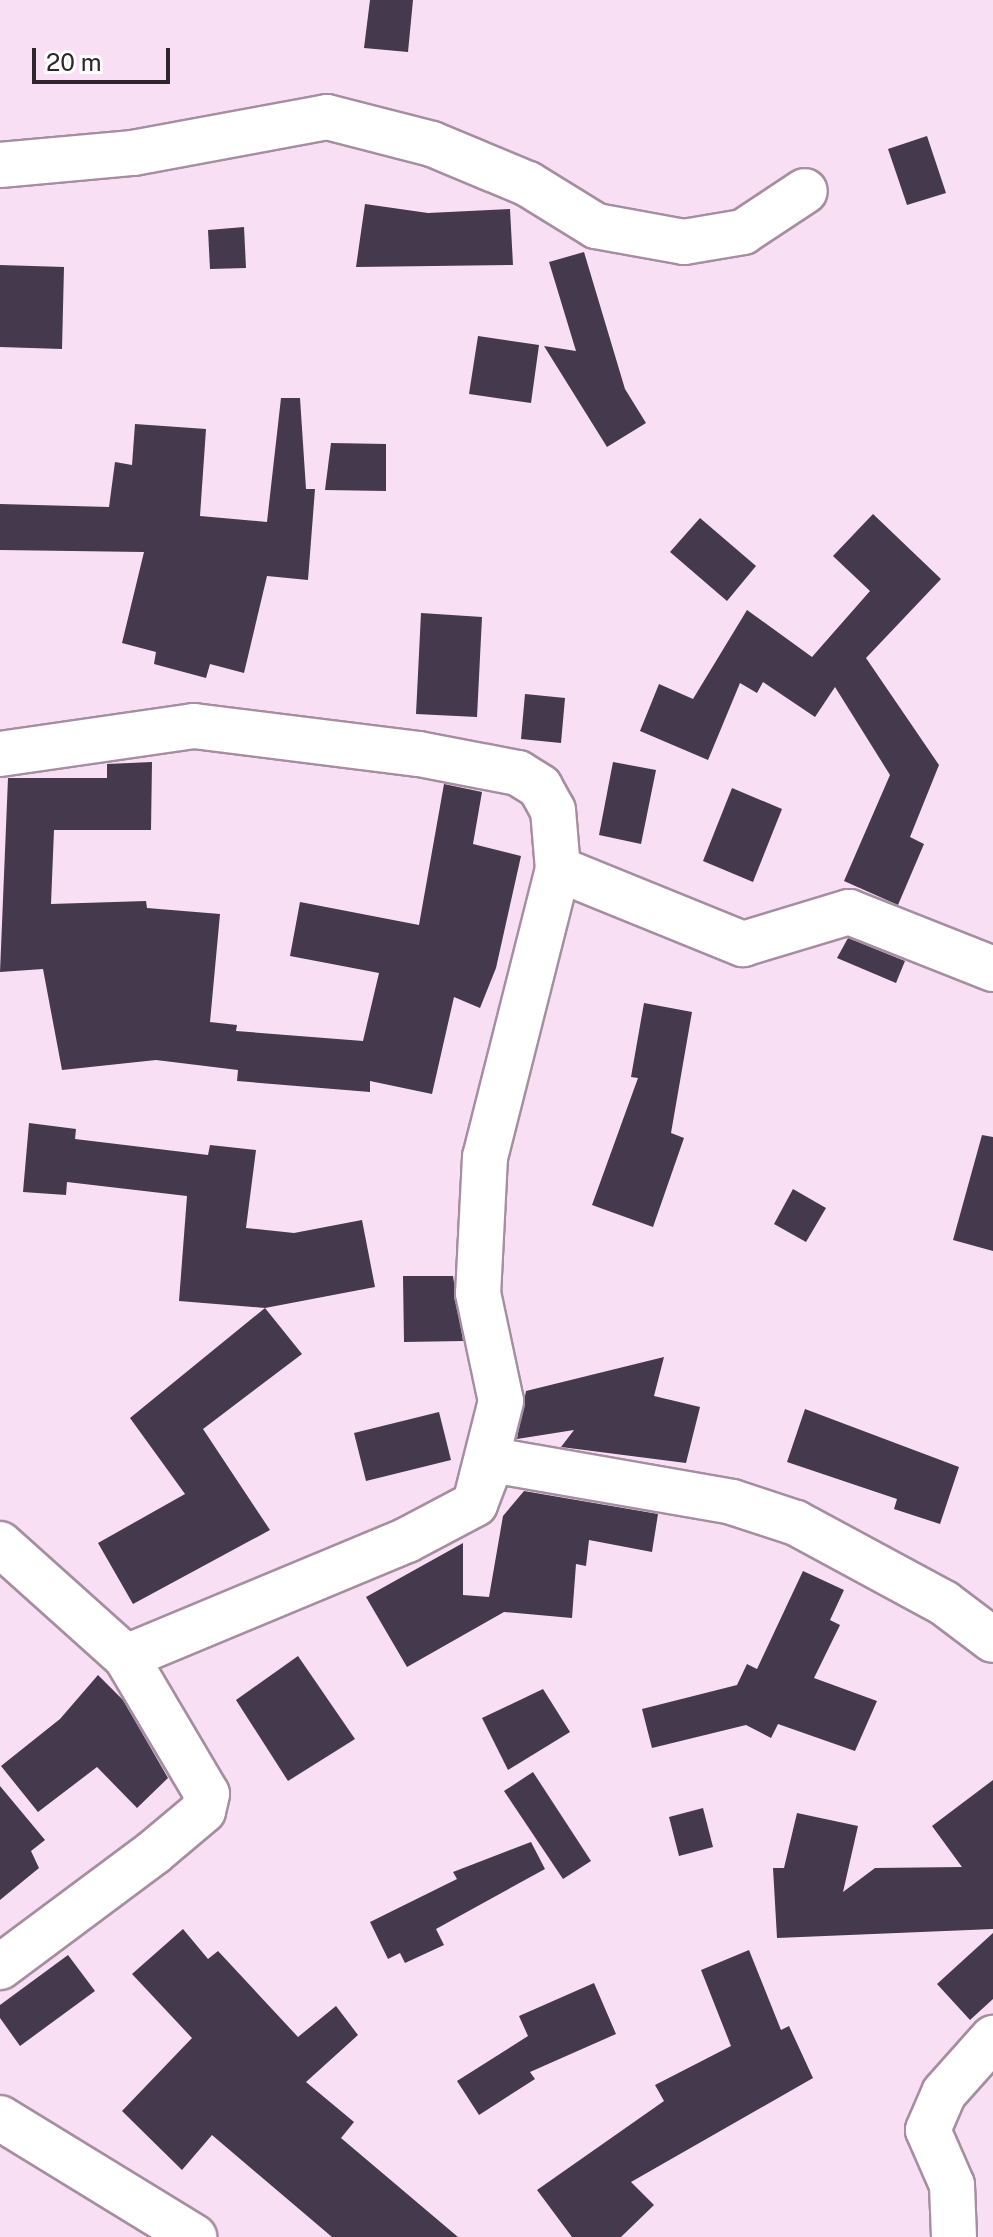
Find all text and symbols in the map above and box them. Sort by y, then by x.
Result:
scale bar [36,32,174,82]
text: 20 m [46,48,102,76]

